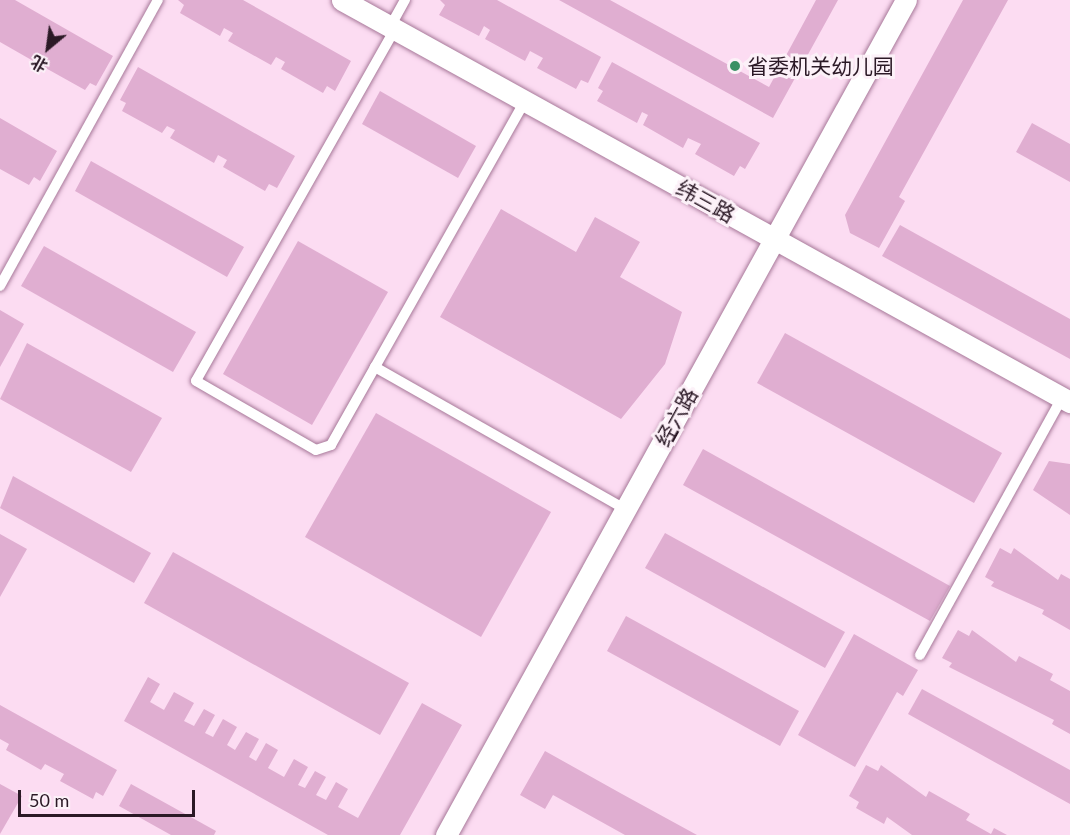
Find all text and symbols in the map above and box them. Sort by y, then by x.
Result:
north arrow [18,18,78,78]
text: 北 [27,52,51,76]
place label: 省委机关幼儿园 [747,53,894,79]
marker: 省委机关幼儿园 [728,59,742,73]
street label: 纬三路 [672,175,740,227]
street label: 经六路 [650,383,702,451]
scale bar [21,778,198,816]
text: 50 m [29,789,69,811]

